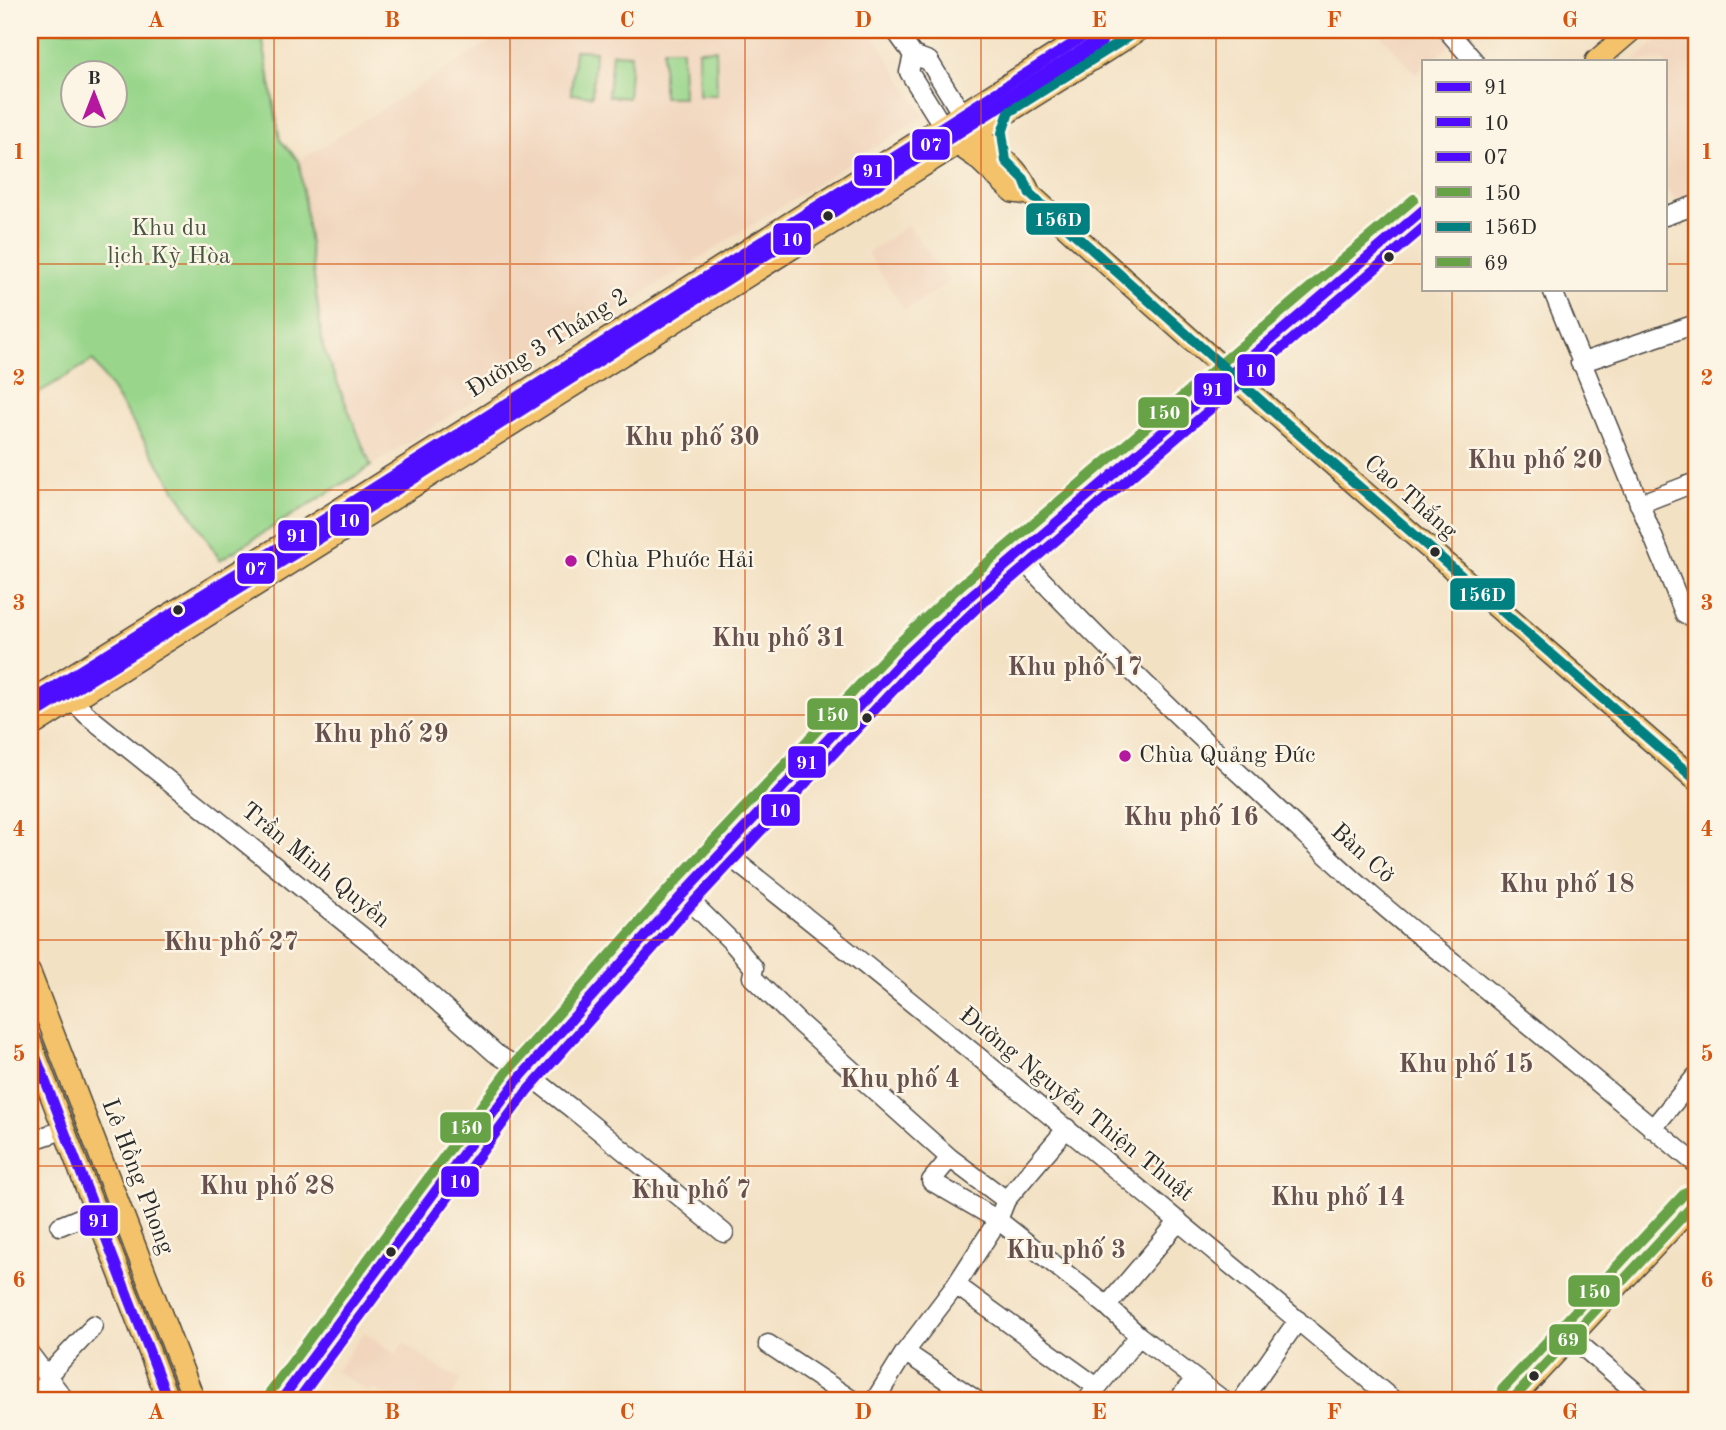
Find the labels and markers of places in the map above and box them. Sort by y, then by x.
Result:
unlabelled marker [821,209,835,223]
unlabelled marker [1382,250,1396,264]
unlabelled marker [1428,545,1442,559]
place label: Chùa Phước Hải [585,549,754,573]
marker: Chùa Phước Hải [563,553,579,569]
unlabelled marker [171,603,185,617]
unlabelled marker [860,711,874,725]
place label: Chùa Quảng Đức [1139,744,1315,768]
marker: Chùa Quảng Đức [1117,748,1133,764]
unlabelled marker [384,1245,398,1259]
unlabelled marker [1527,1369,1541,1383]

